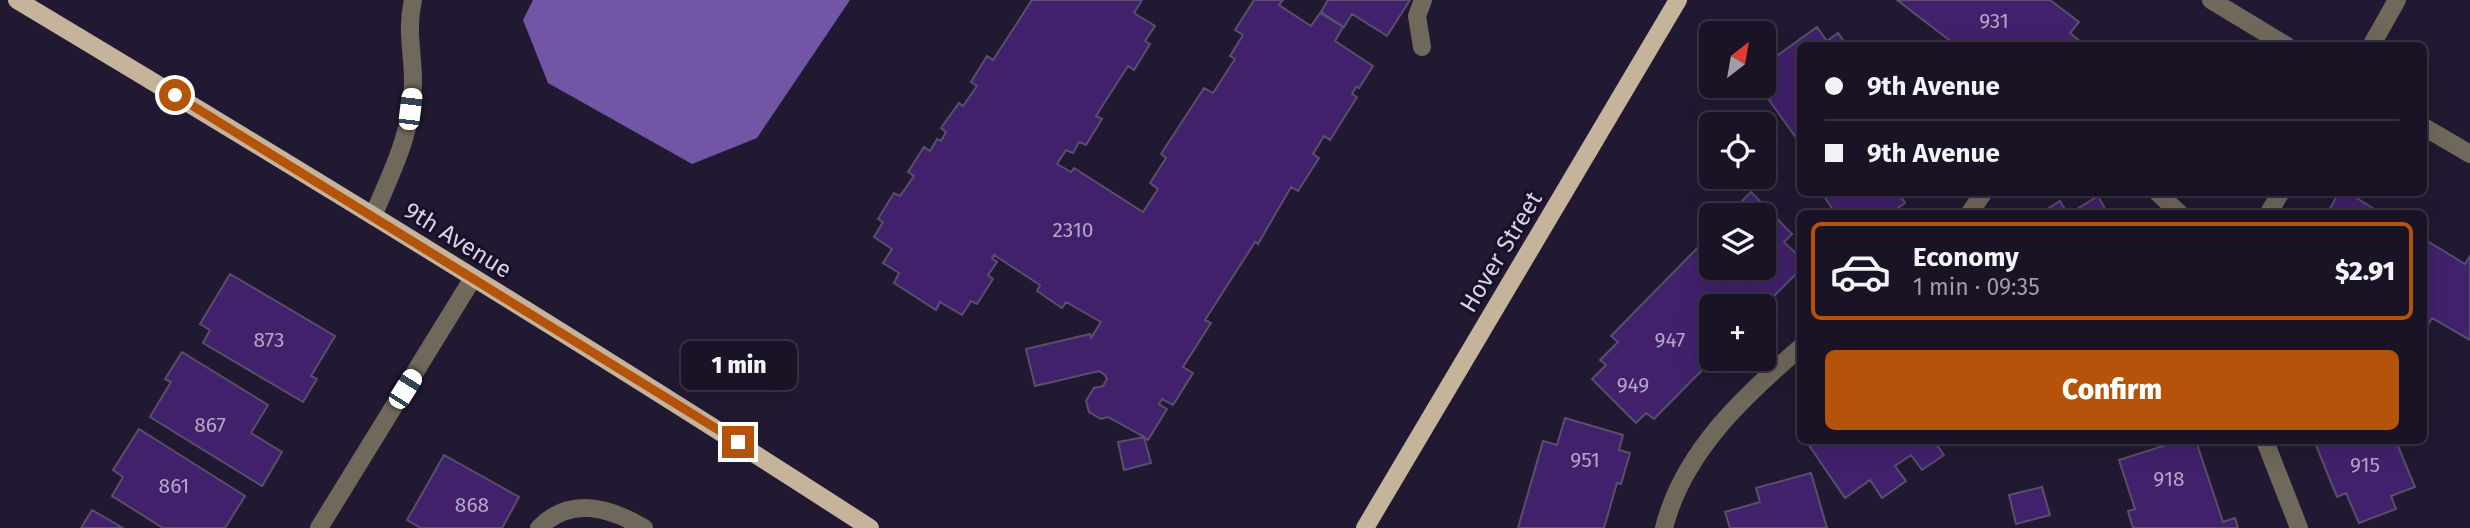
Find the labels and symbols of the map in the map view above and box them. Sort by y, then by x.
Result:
house number: 931 [1979,8,2009,34]
north arrow [1699,21,1776,98]
route start [159,79,191,111]
car [398,87,423,131]
street label: Hover Street [1454,186,1548,317]
street label: 9th Avenue [399,196,517,284]
house number: 2310 [1052,217,1094,243]
house number: 873 [254,327,284,353]
house number: 947 [1655,327,1685,353]
callout: 1 min [680,340,796,390]
car [385,366,426,412]
house number: 949 [1617,372,1649,398]
house number: 867 [194,412,226,438]
route end [722,426,754,458]
house number: 951 [1570,447,1600,473]
house number: 915 [2350,452,2380,478]
house number: 918 [2153,466,2185,492]
house number: 861 [159,473,189,499]
house number: 868 [455,492,489,518]

